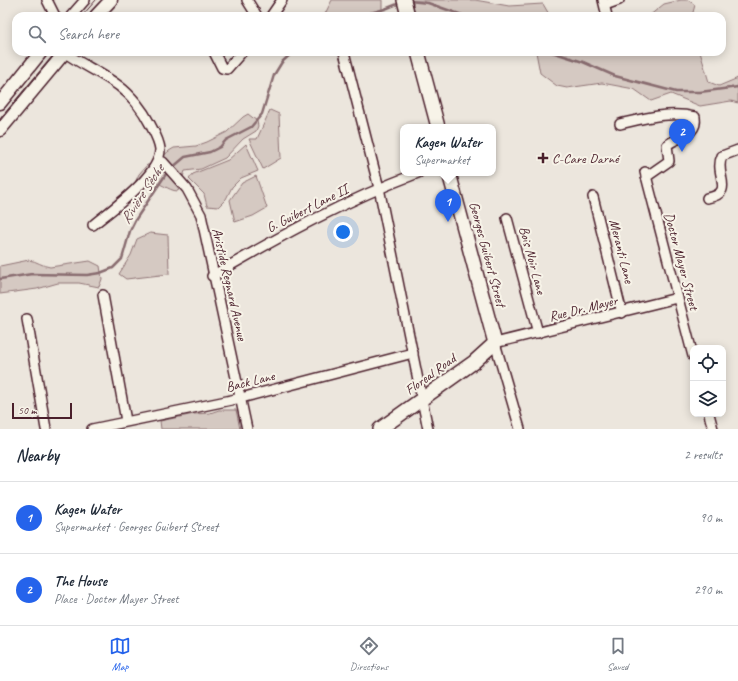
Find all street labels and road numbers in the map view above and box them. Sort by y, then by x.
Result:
street label: G. Guibert Lane II [264,179,354,236]
street label: Georges Guibert Street [465,200,510,311]
street label: Doctor Mayer Street [660,211,703,313]
street label: Meranti Lane [605,217,638,286]
street label: Bois Noir Lane [515,224,550,297]
street label: Aristide Regnard Avenue [208,226,251,343]
street label: Rue Dr. Mayer [547,292,620,325]
street label: Floreal Road [402,349,461,398]
street label: Back Lane [224,367,277,396]

